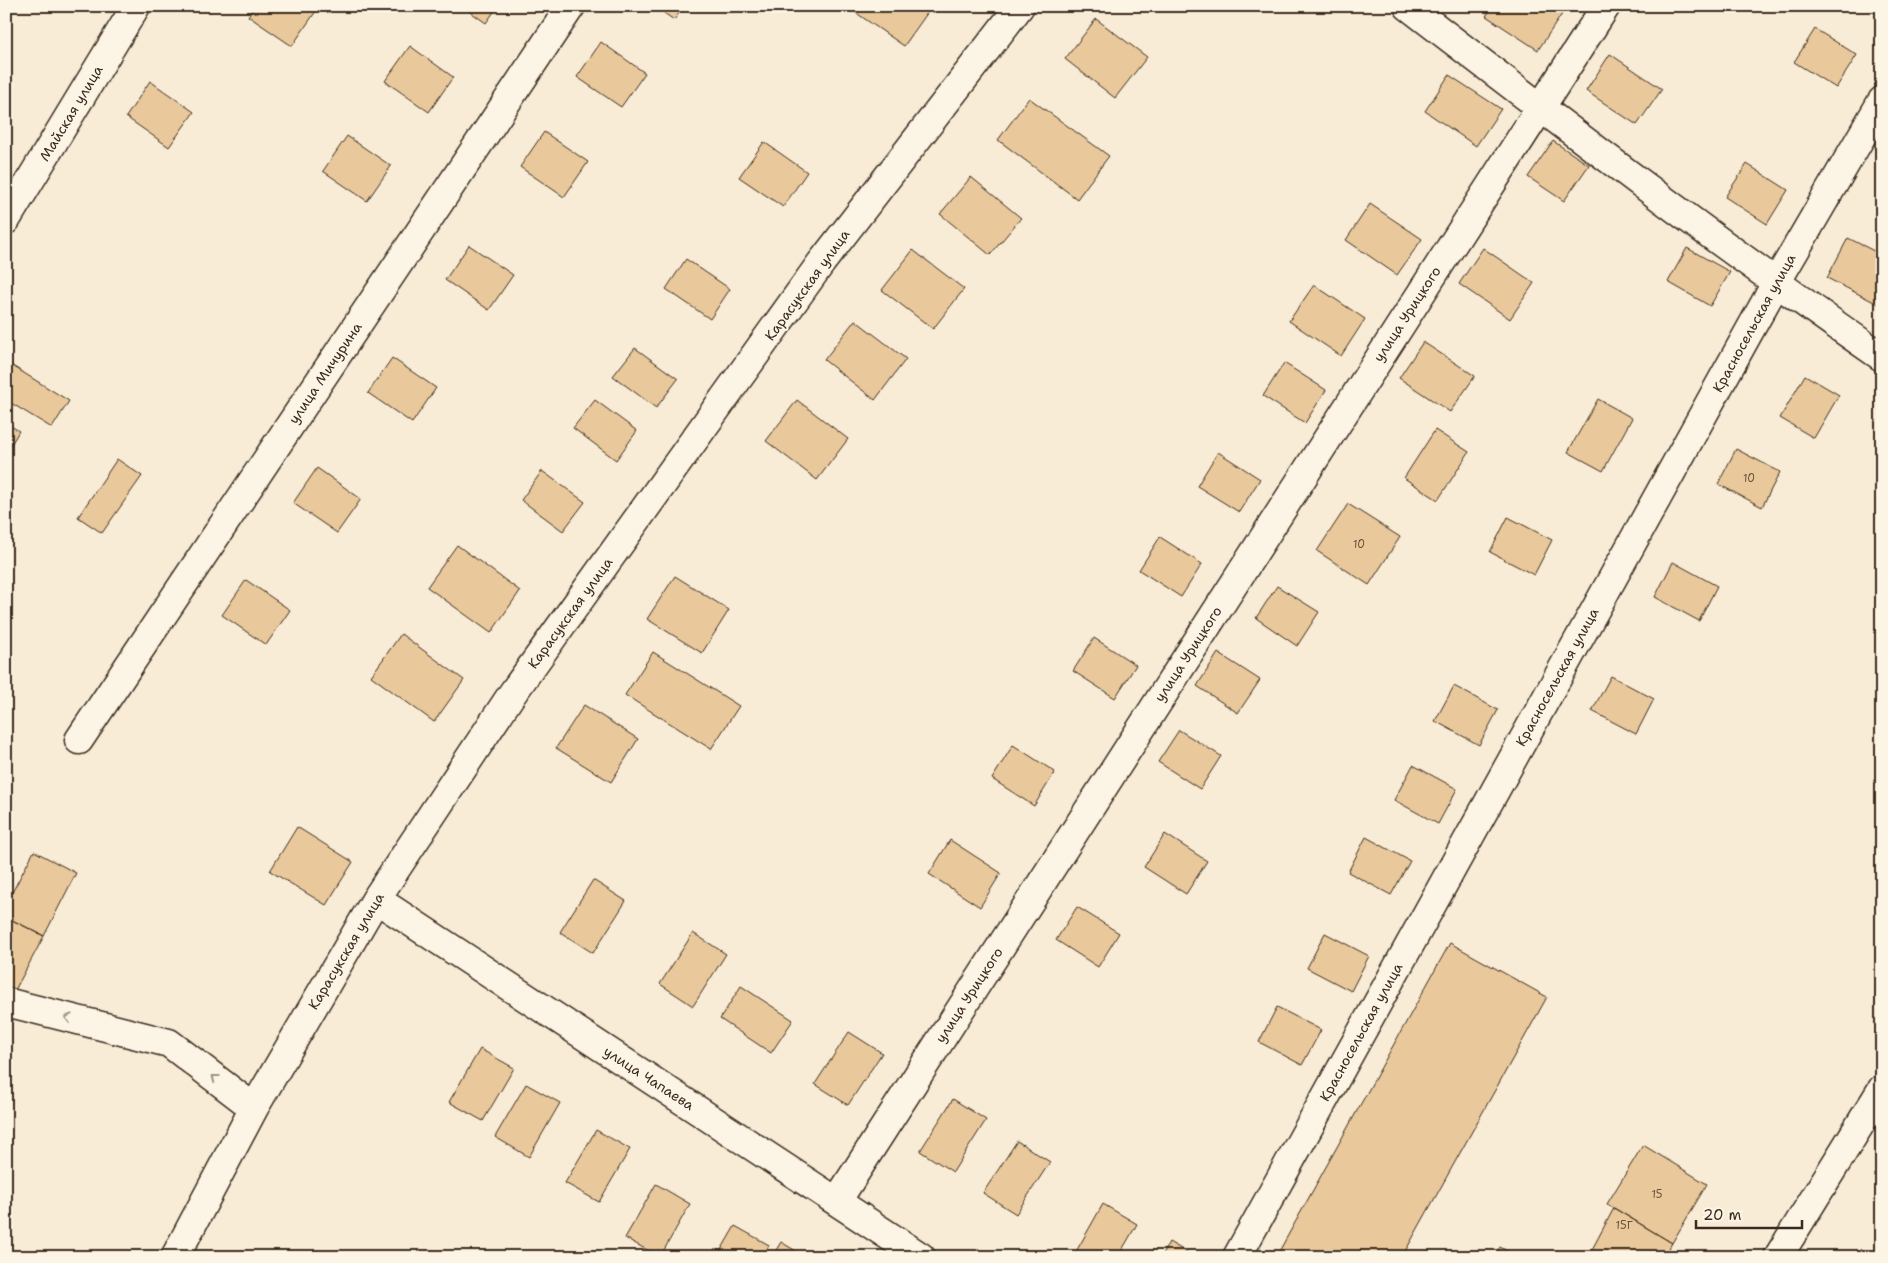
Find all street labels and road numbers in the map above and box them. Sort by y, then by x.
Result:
street label: Майская улица [35,61,107,164]
street label: Карасукская улица [761,226,854,344]
street label: Красносельская улица [1708,250,1800,395]
street label: улица Урицкого [1369,263,1445,365]
street label: улица Мичурина [284,318,366,427]
street label: Карасукская улица [524,554,617,672]
street label: улица Урицкого [1150,603,1226,705]
street label: Красносельская улица [1511,604,1603,749]
street label: Карасукская улица [304,889,388,1013]
street label: улица Урицкого [931,944,1007,1046]
street label: Красносельская улица [1315,959,1407,1104]
street label: улица Чапаева [600,1042,698,1114]

